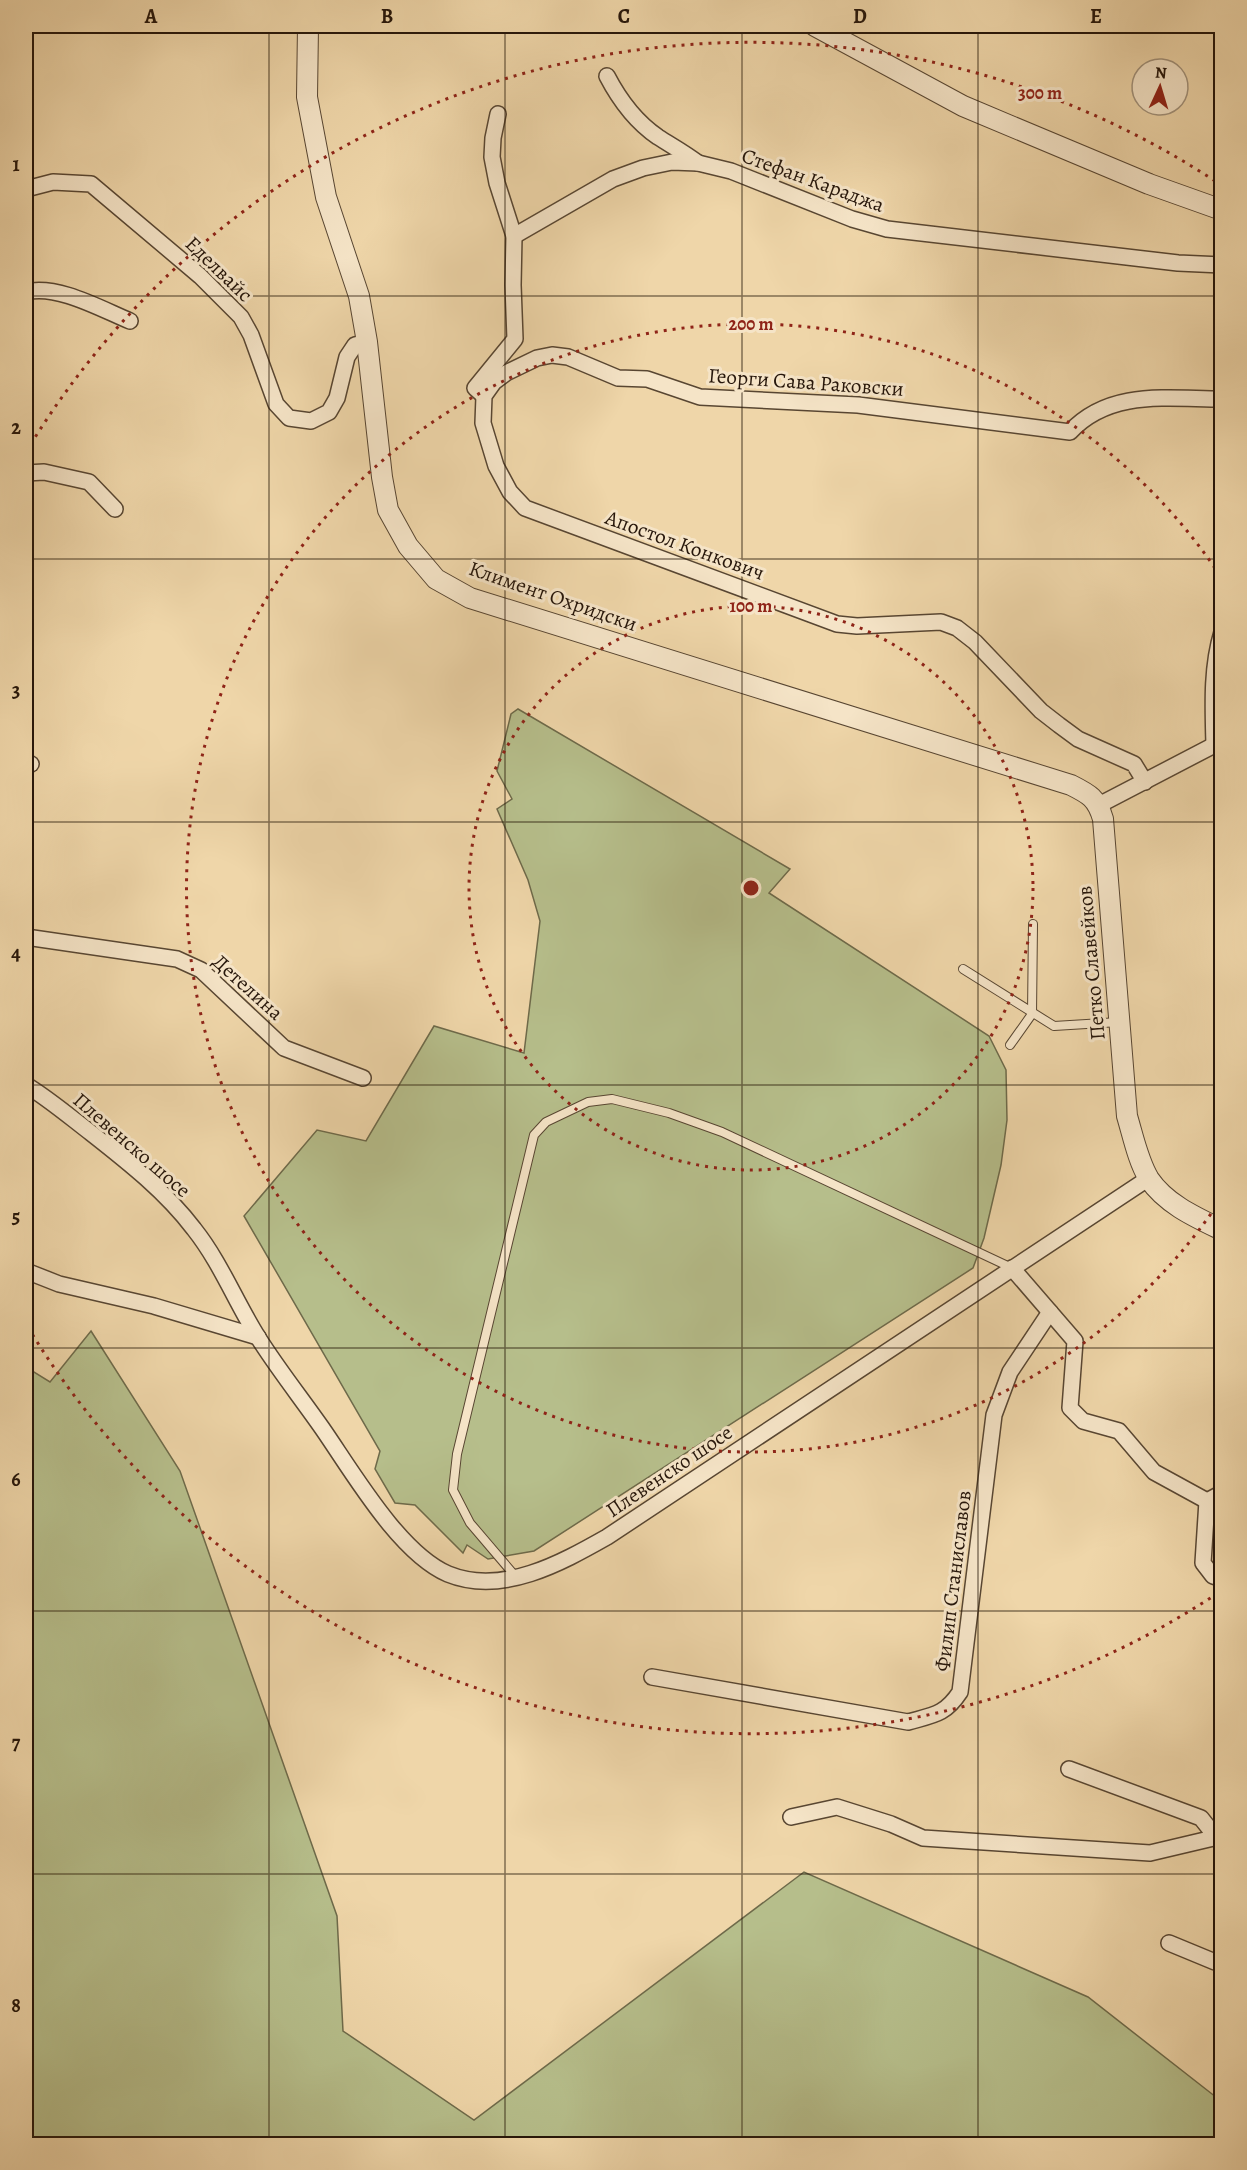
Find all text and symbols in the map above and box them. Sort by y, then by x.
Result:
text: A [144,3,158,30]
text: B [381,3,393,30]
text: C [618,3,630,30]
text: D [853,3,867,30]
text: E [1090,3,1102,30]
north arrow [1130,57,1190,117]
text: N [1154,62,1168,84]
text: 300 m [1018,81,1062,105]
street label: Стефан Караджа [738,141,888,219]
text: 1 [12,151,20,178]
street label: Еделвайс [179,230,259,308]
text: 200 m [728,312,774,336]
street label: Георги Сава Раковски [707,361,905,403]
text: 2 [11,414,21,441]
street label: Апостол Конкович [601,503,768,587]
street label: Климент Охридски [465,554,641,638]
text: 100 m [730,594,772,618]
text: 3 [12,677,20,704]
centre of rings [741,878,761,898]
street label: Петко Славейков [1070,885,1112,1041]
text: 4 [11,940,21,967]
street label: Детелина [206,948,290,1027]
street label: Плевенско шосе [67,1086,197,1204]
text: 5 [12,1203,20,1230]
street label: Плевенско шосе [600,1418,738,1524]
text: 6 [11,1466,21,1493]
street label: Филип Станиславов [928,1489,978,1673]
text: 7 [12,1729,21,1756]
text: 8 [11,1992,21,2019]

